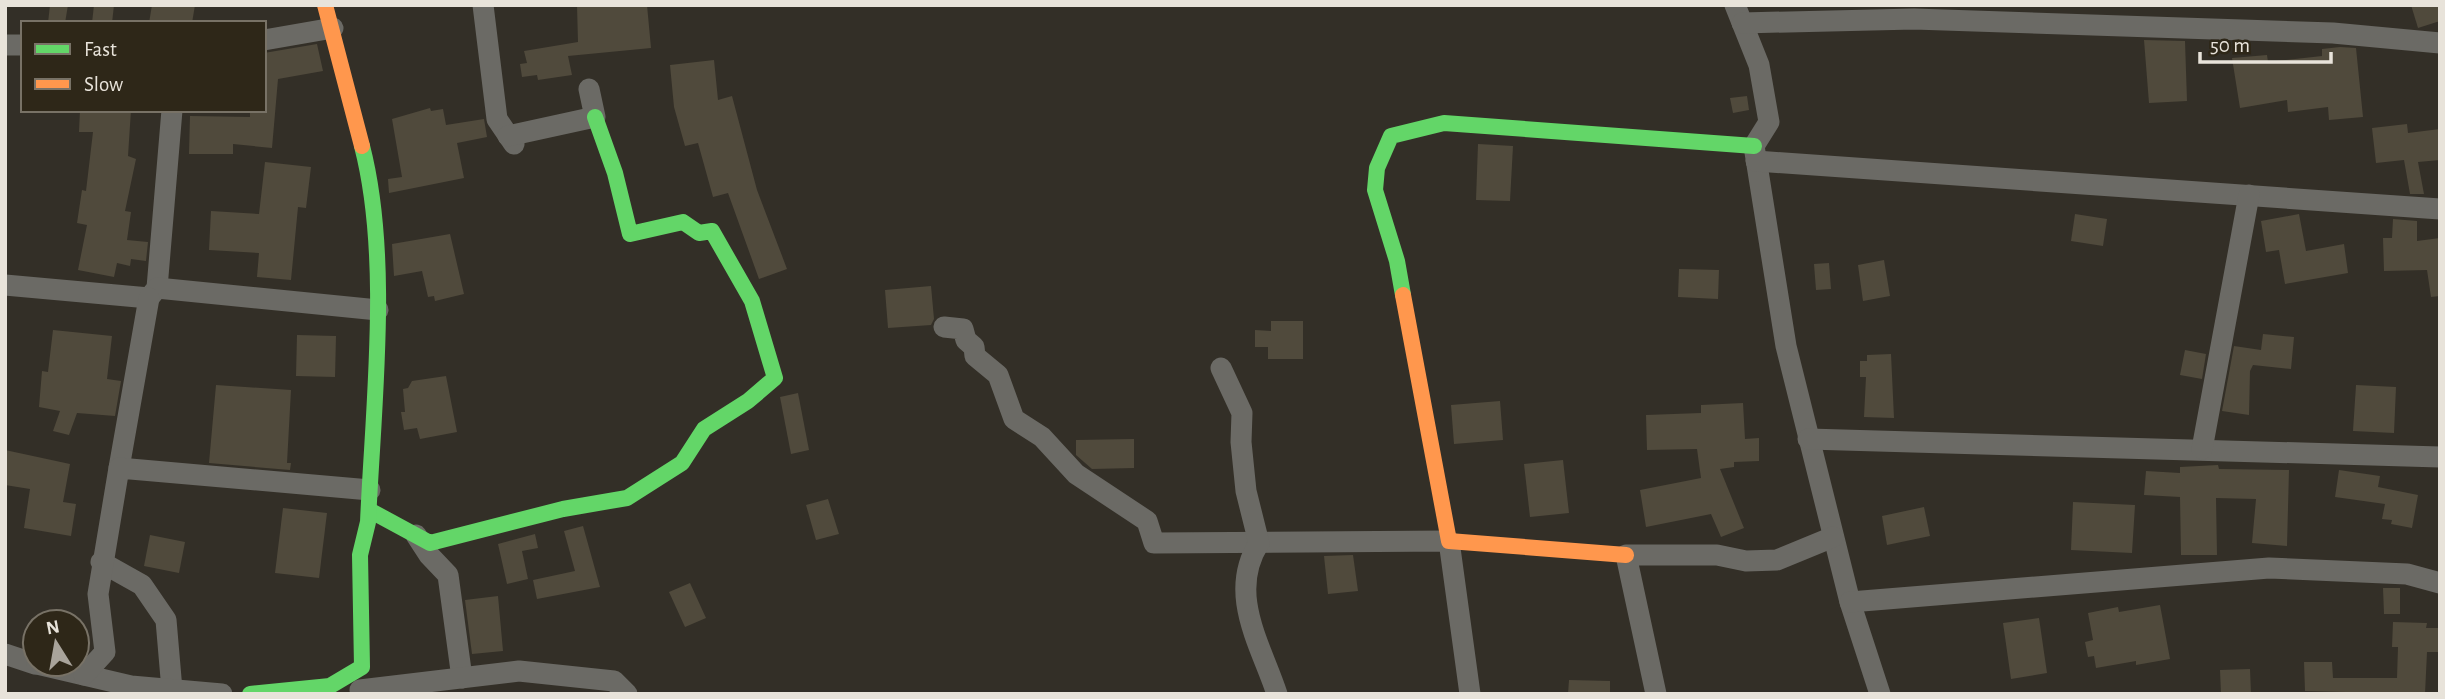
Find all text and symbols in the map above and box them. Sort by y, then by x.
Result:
legend [21,21,266,112]
scale bar [2200,21,2331,65]
text: 50 m [2210,35,2250,56]
text: Fast [84,39,117,60]
text: Slow [84,74,123,95]
north arrow [21,608,91,678]
text: N [45,617,61,638]

